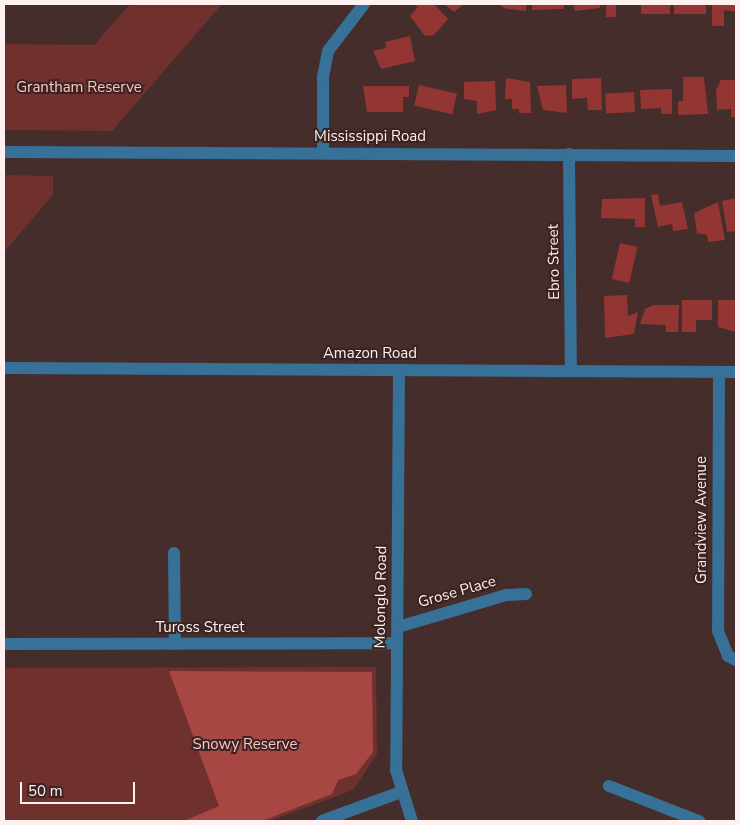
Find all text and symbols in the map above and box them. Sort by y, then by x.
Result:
park label: Grantham Reserve [16,79,142,97]
street label: Mississippi Road [314,128,426,146]
street label: Ebro Street [544,224,564,300]
street label: Amazon Road [323,345,417,363]
street label: Grandview Avenue [693,456,711,584]
street label: Molonglo Road [371,546,391,648]
street label: Grose Place [416,572,498,612]
street label: Tuross Street [155,619,245,637]
park label: Snowy Reserve [193,736,297,754]
scale bar [22,772,138,804]
text: 50 m [28,781,63,801]

